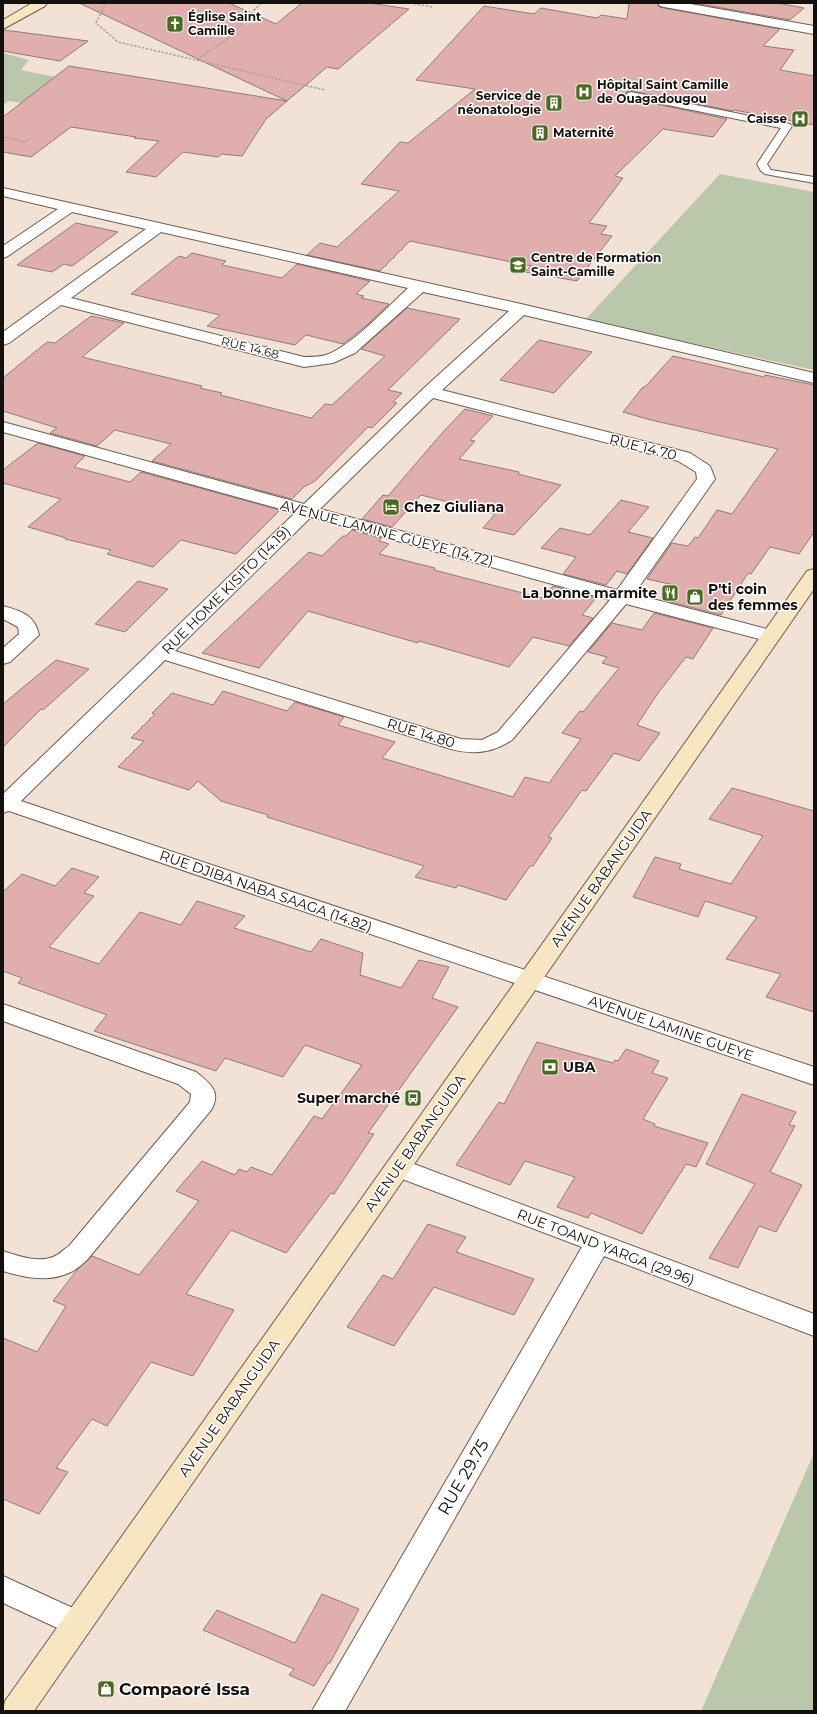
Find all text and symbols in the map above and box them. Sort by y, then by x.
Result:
place label: Église Saint Camille [188,9,262,38]
church icon: Église Saint Camille [165,14,185,34]
place label: Hôpital Saint Camille de Ouagadougou [597,77,729,106]
hospital icon: Hôpital Saint Camille de Ouagadougou [574,82,594,102]
place label: Service de néonatologie [458,88,541,117]
building icon: Service de néonatologie [544,93,564,113]
hospital icon: Caisse [790,109,810,129]
place label: Caisse [747,111,787,126]
building icon: Maternité [530,123,550,143]
place label: Maternité [553,125,615,140]
place label: Centre de Formation Saint-Camille [531,250,661,279]
school or university icon: Centre de Formation Saint-Camille [508,255,528,275]
street label: RUE 14.68 [220,333,281,362]
street label: RUE 14.70 [607,430,679,464]
street label: AVENUE LAMINE GUEYE (14.72) [278,496,496,570]
hotel icon: Chez Giuliana [381,497,401,517]
place label: Chez Giuliana [404,498,504,516]
street label: RUE HOME KISITO (14.19) [158,522,294,658]
place label: P'ti coin des femmes [708,580,798,614]
restaurant icon: La bonne marmite [660,583,680,603]
place label: La bonne marmite [522,584,657,602]
shop icon: P'ti coin des femmes [685,587,705,607]
street label: RUE 14.80 [385,714,457,752]
street label: AVENUE BABANGUIDA [547,805,656,950]
street label: RUE DJIBA NABA SAAGA (14.82) [157,846,375,936]
street label: AVENUE LAMINE GUEYE [586,991,756,1065]
bank icon: UBA [540,1057,560,1077]
place label: UBA [563,1058,596,1076]
street label: AVENUE BABANGUIDA [361,1070,470,1215]
bus stop icon: Super marché [403,1088,423,1108]
place label: Super marché [297,1089,400,1107]
street label: RUE TOAND YARGA (29.96) [515,1205,697,1289]
street label: AVENUE BABANGUIDA [175,1335,284,1480]
street label: RUE 29.75 [433,1436,493,1518]
shop icon: Compaoré Issa [96,1679,116,1699]
place label: Compaoré Issa [119,1679,250,1699]

